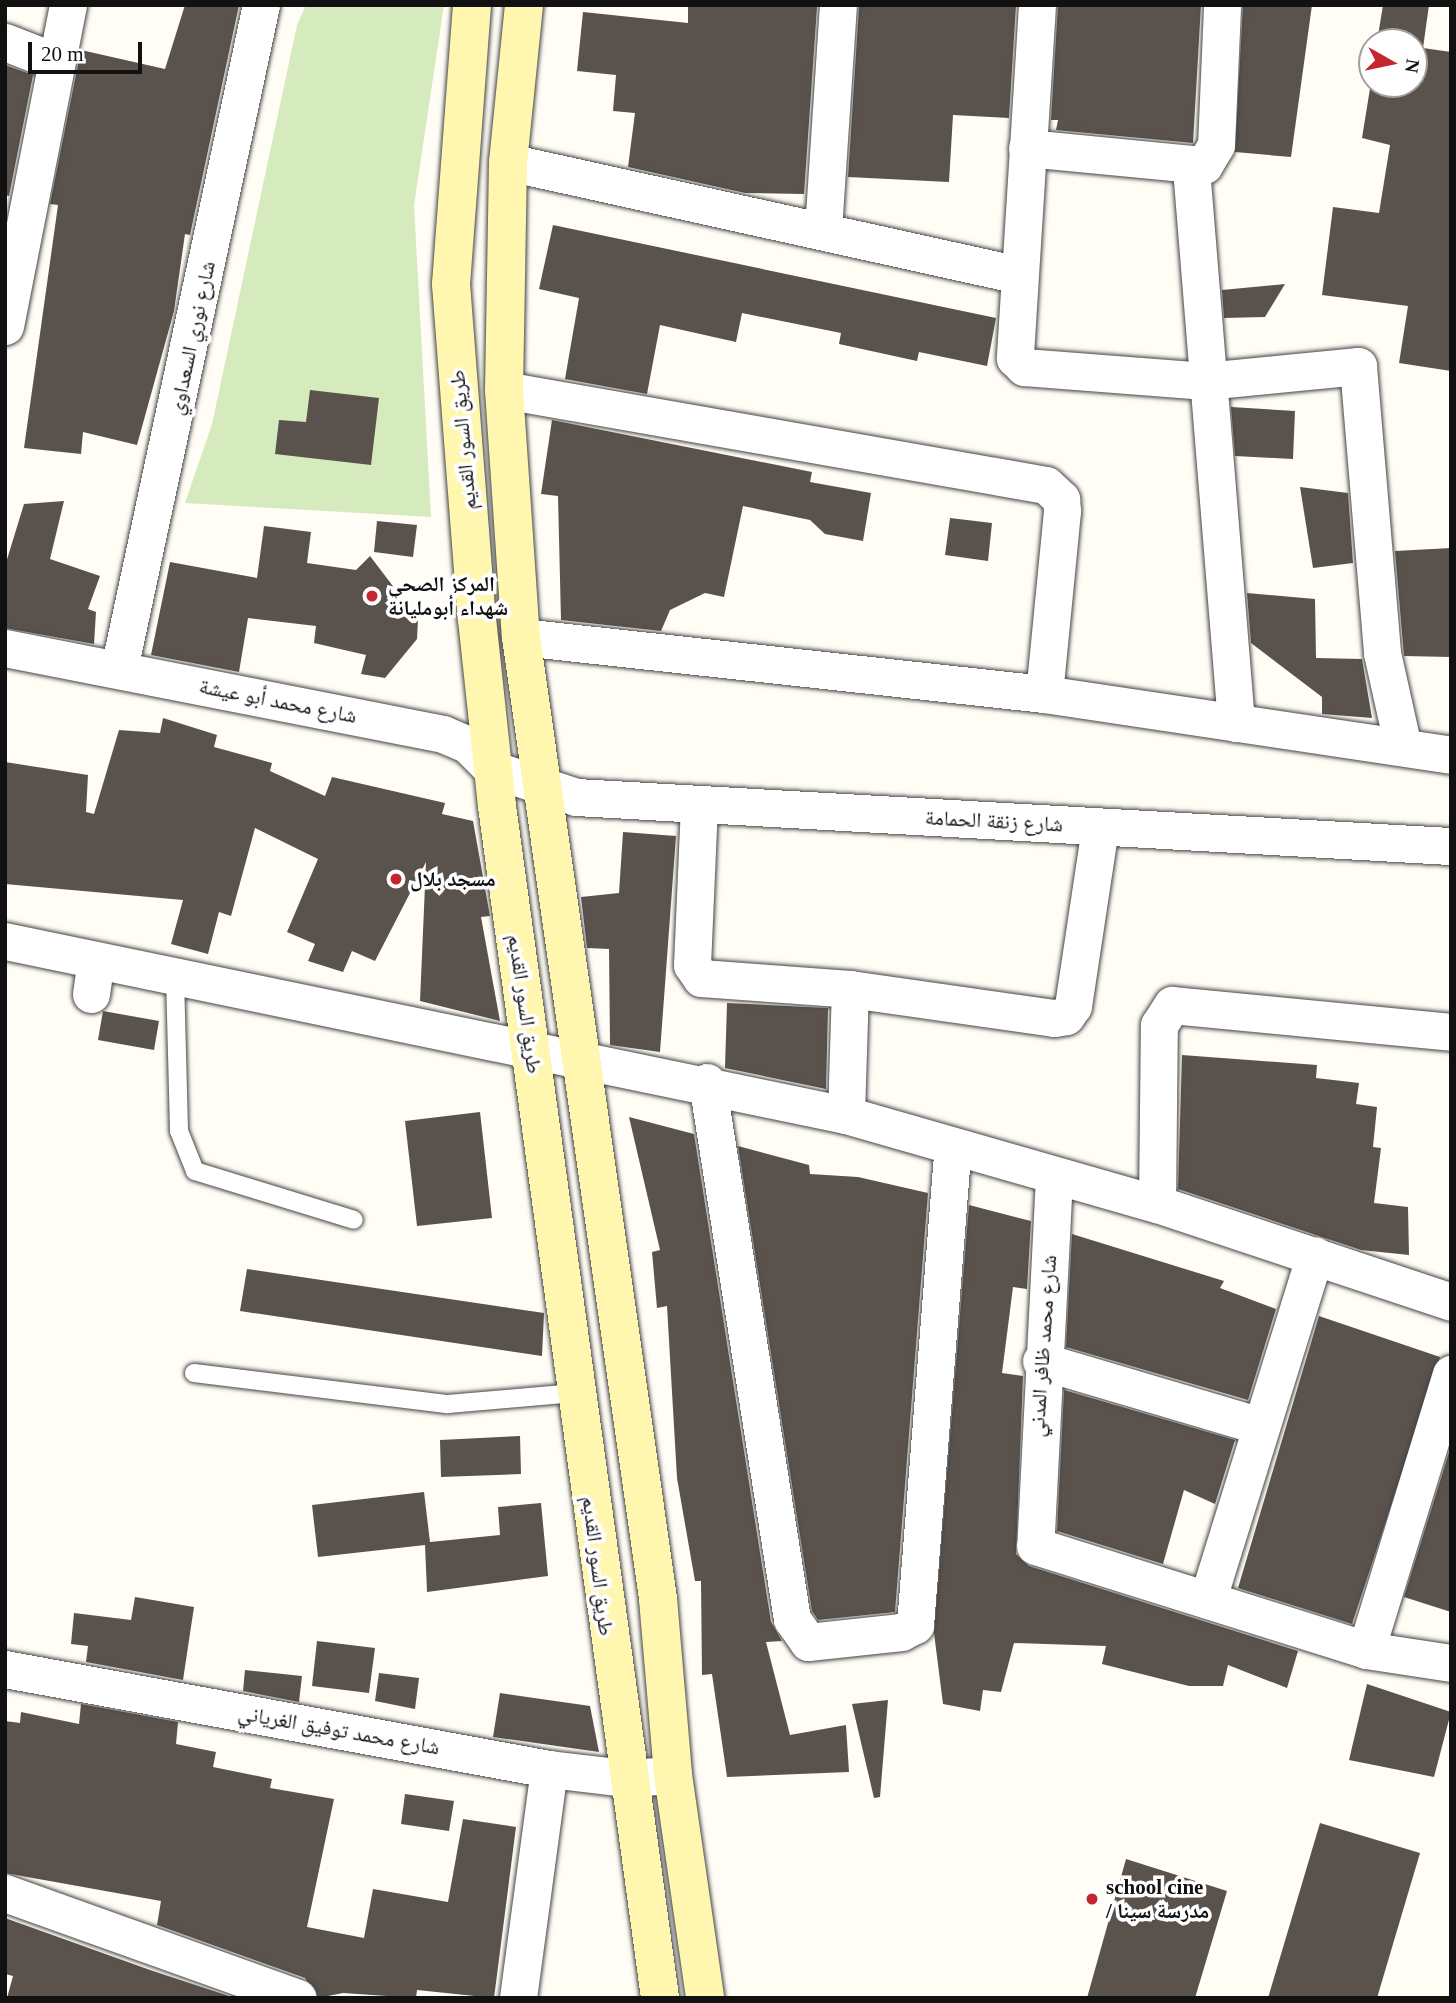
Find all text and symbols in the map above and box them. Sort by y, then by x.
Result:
scale bar [32,28,145,72]
north arrow [1358,28,1428,98]
text: 20 m [41,42,84,66]
text: N [1401,58,1424,74]
street label: شارع نوري السعداوي [163,259,221,417]
street label: طريق السور القديم [444,369,482,511]
place label: المركز الصحي شهداء أبومليانة [388,571,508,621]
marker: المركز الصحي شهداء أبومليانة [362,586,382,606]
street label: شارع محمد أبو عيشة [197,673,359,729]
street label: شارع زنقة الحمامة [924,805,1064,837]
place label: مسجد بلال [410,866,496,892]
marker: مسجد بلال [388,871,404,887]
street label: طريق السور القديم [503,933,547,1075]
street label: شارع محمد ظافر المدني [1024,1254,1062,1438]
street label: طريق السور القديم [577,1495,619,1637]
street label: شارع محمد توفيق الغرياني [236,1700,442,1760]
place label: school cine / مدرسة سينا [1106,1874,1209,1924]
marker: school cine / مدرسة سينا [1084,1891,1100,1907]

